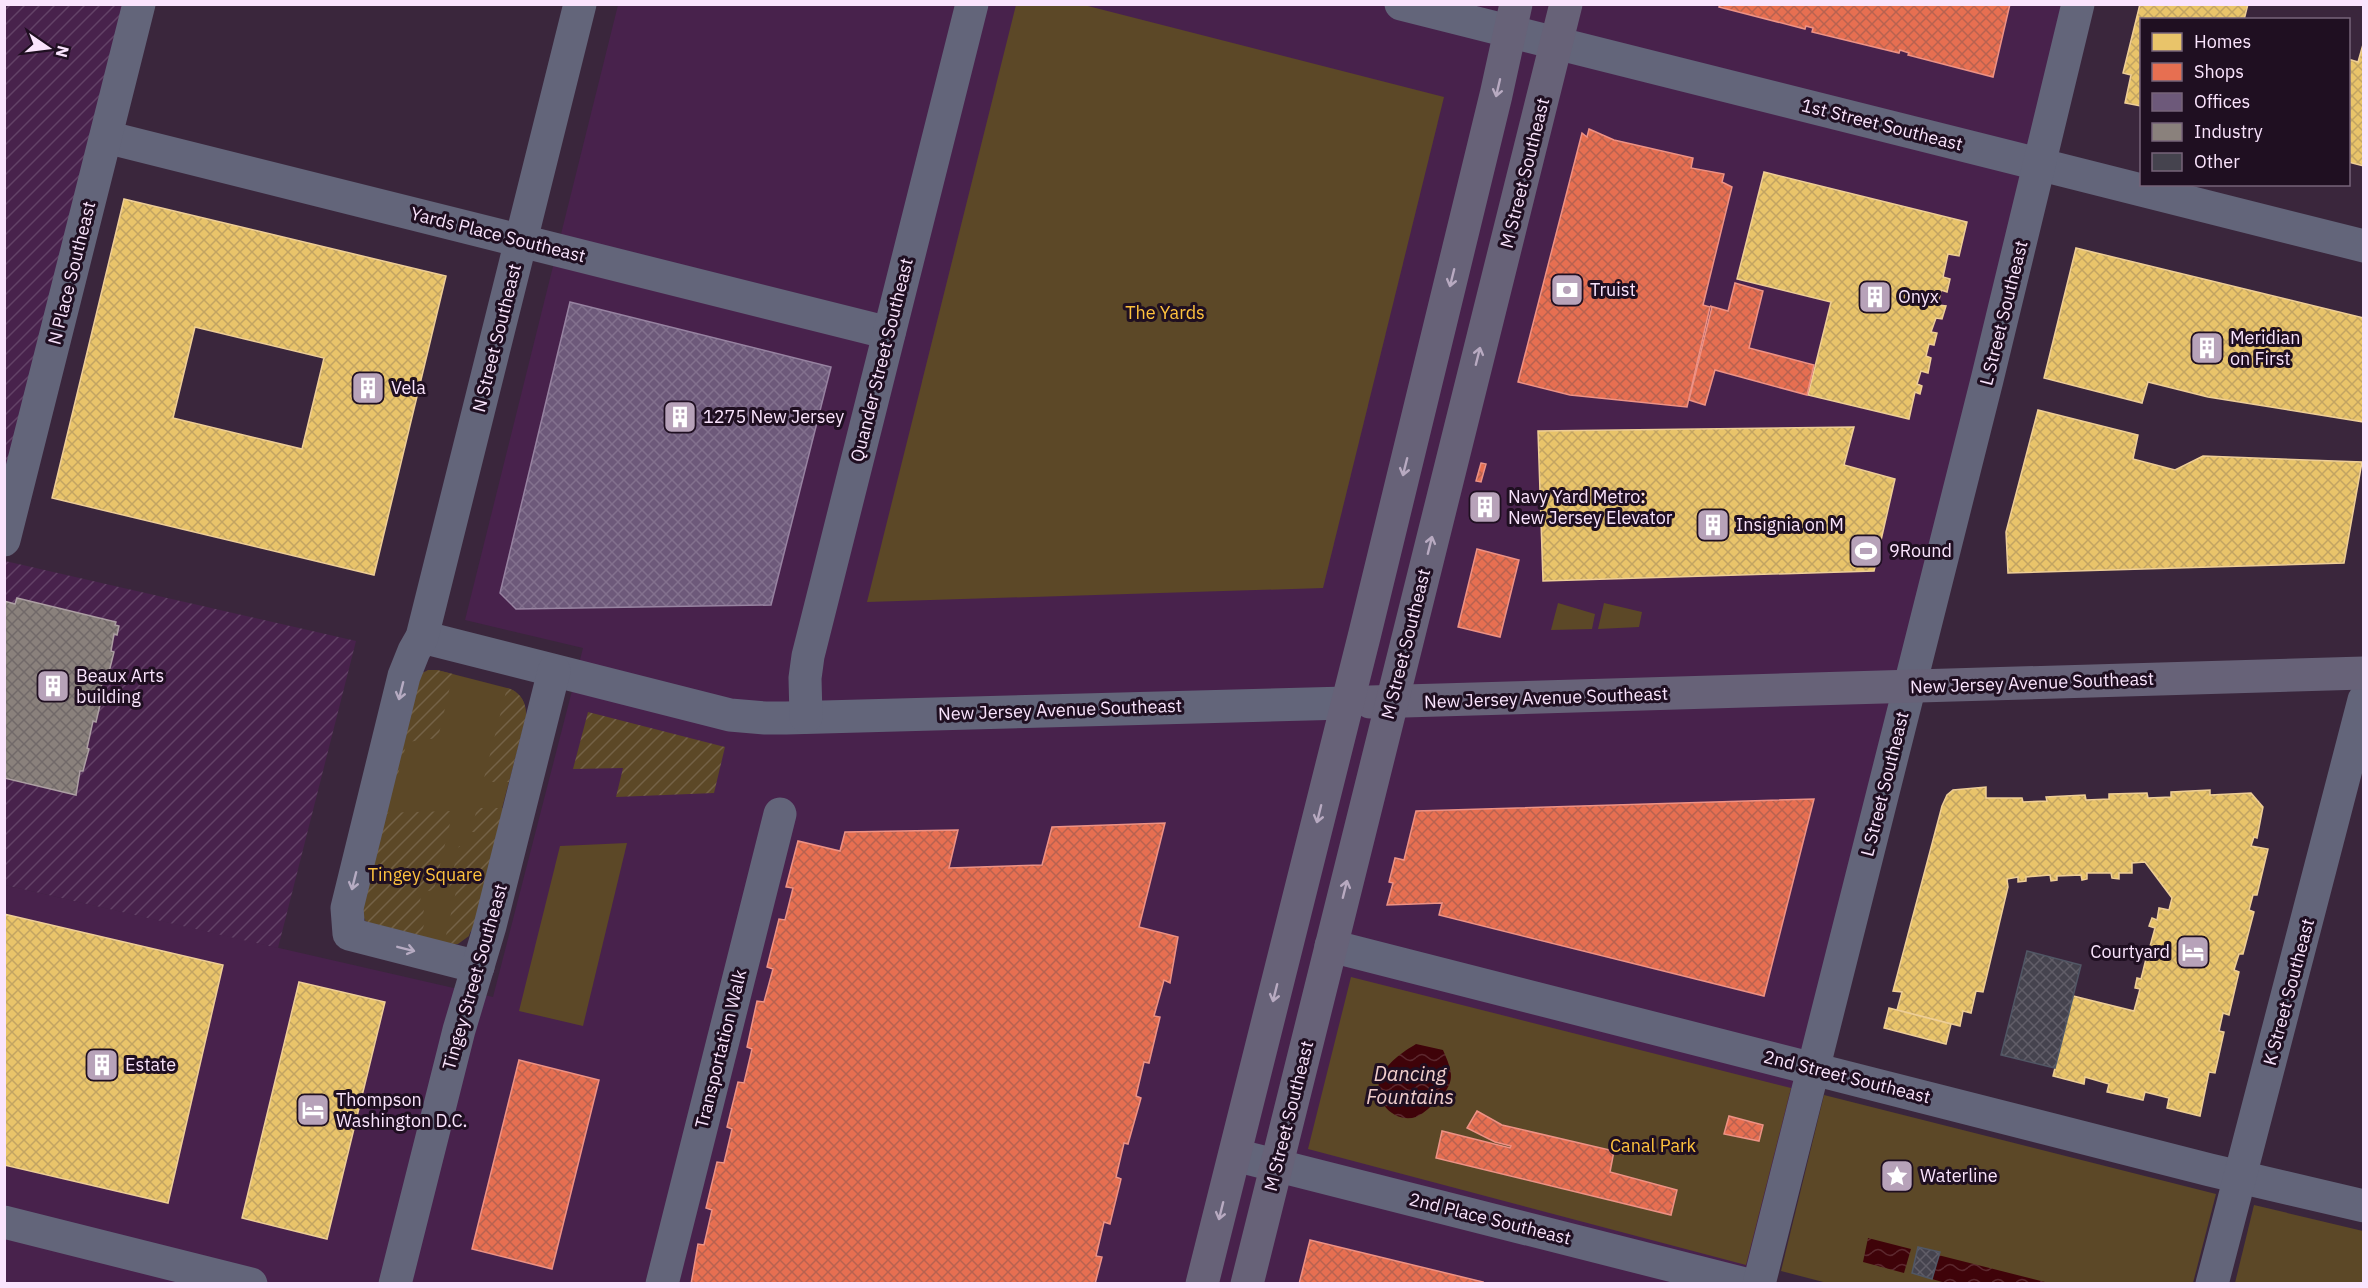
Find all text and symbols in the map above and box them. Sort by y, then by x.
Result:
north arrow [18,18,78,78]
legend [2140,18,2350,186]
text: Homes [2194,30,2251,53]
text: N [51,44,74,60]
text: Shops [2194,60,2244,83]
one-way arrow [1491,79,1503,98]
text: Offices [2194,90,2250,113]
street label: 1st Street Southeast [1799,93,1965,156]
street label: M Street Southeast [1495,95,1554,250]
text: Industry [2194,120,2263,143]
text: Other [2194,150,2240,173]
street label: N Place Southeast [43,199,100,347]
street label: Yards Place Southeast [408,202,588,267]
street label: L Street Southeast [1974,238,2033,388]
street label: Quander Street Southeast [845,256,918,464]
street label: N Street Southeast [467,261,526,415]
one-way arrow [1445,268,1457,287]
bank icon: Truist [1549,272,1585,308]
place label: Truist [1590,278,1636,301]
building icon: Onyx [1857,279,1893,315]
place label: Onyx [1898,285,1939,308]
park label: The Yards [1125,301,1205,324]
place label: Meridian on First [2230,326,2300,370]
building icon: Meridian on First [2189,330,2225,366]
one-way arrow [1472,347,1484,366]
building icon: Vela [350,370,386,406]
place label: Vela [391,376,426,399]
building icon: 1275 New Jersey [662,399,698,435]
place label: 1275 New Jersey [703,405,844,428]
one-way arrow [1399,458,1411,477]
place label: Navy Yard Metro: New Jersey Elevator [1508,485,1673,529]
building icon: Navy Yard Metro: New Jersey Elevator [1467,489,1503,525]
building icon: Insignia on M [1695,507,1731,543]
place label: Insignia on M [1736,513,1844,536]
sports icon: 9Round [1848,533,1884,569]
one-way arrow [1425,536,1437,555]
place label: 9Round [1889,539,1952,562]
street label: M Street Southeast [1376,566,1435,721]
place label: Beaux Arts building [76,664,164,708]
street label: New Jersey Avenue Southeast [1910,667,2154,698]
building icon: Beaux Arts building [35,668,71,704]
one-way arrow [394,681,406,700]
street label: New Jersey Avenue Southeast [1424,682,1668,713]
street label: New Jersey Avenue Southeast [938,694,1182,725]
street label: L Street Southeast [1855,709,1914,859]
one-way arrow [1313,804,1325,823]
park label: Tingey Square [368,863,482,886]
one-way arrow [347,871,359,890]
one-way arrow [1340,880,1352,899]
street label: Tingey Street Southeast [437,881,512,1073]
street label: K Street Southeast [2258,916,2319,1068]
hotel icon: Courtyard [2175,934,2211,970]
place label: Courtyard [2090,940,2170,963]
one-way arrow [396,943,415,955]
street label: Transportation Walk [690,967,752,1131]
one-way arrow [1269,983,1280,1002]
street label: M Street Southeast [1259,1038,1318,1193]
street label: 2nd Street Southeast [1761,1045,1933,1108]
building icon: Estate [84,1047,120,1083]
place label: Estate [125,1053,176,1076]
water label: Dancing Fountains [1366,1060,1454,1110]
place label: Thompson Washington D.C. [336,1088,467,1132]
hotel icon: Thompson Washington D.C. [295,1092,331,1128]
park label: Canal Park [1610,1134,1697,1157]
place icon: Waterline [1879,1158,1915,1194]
place label: Waterline [1920,1164,1998,1187]
street label: 2nd Place Southeast [1407,1187,1573,1250]
one-way arrow [1214,1202,1226,1221]

